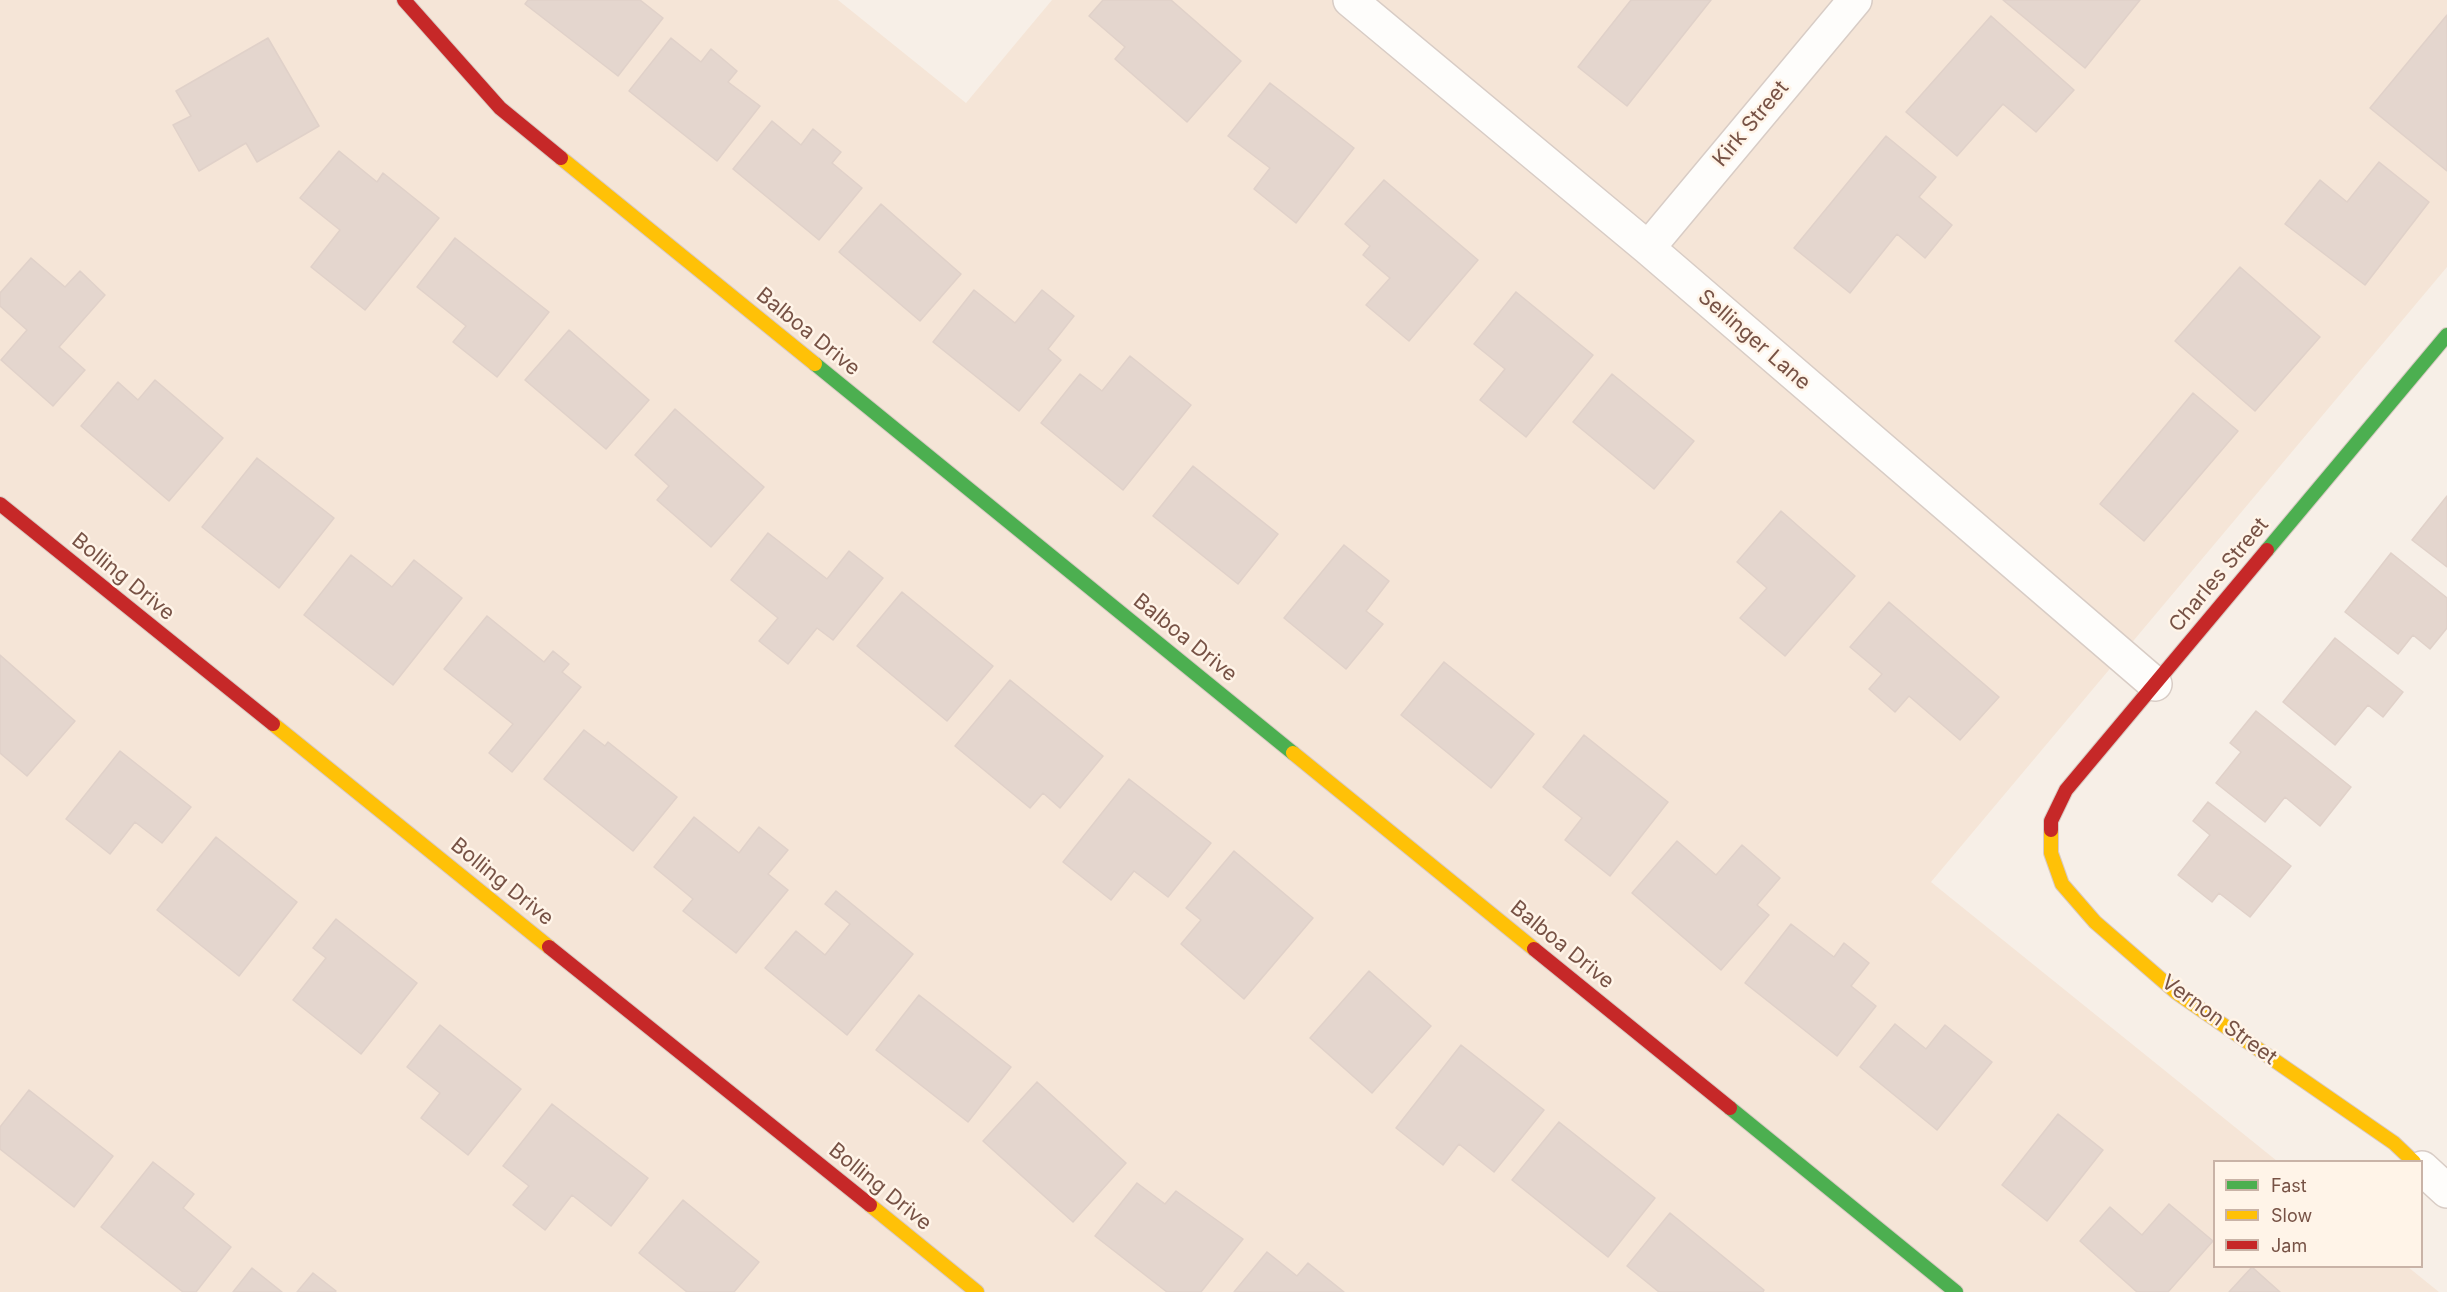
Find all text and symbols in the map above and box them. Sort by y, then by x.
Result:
street label: Kirk Street [1708,76,1794,172]
street label: Balboa Drive [751,283,865,381]
street label: Sellinger Lane [1693,284,1815,396]
street label: Charles Street [2164,513,2274,637]
street label: Bolling Drive [67,528,179,626]
street label: Balboa Drive [1128,589,1242,687]
street label: Bolling Drive [446,833,558,931]
street label: Balboa Drive [1505,896,1619,994]
street label: Vernon Street [2156,970,2282,1070]
street label: Bolling Drive [824,1138,936,1236]
legend [2213,1160,2423,1268]
text: Fast [2271,1175,2307,1196]
text: Slow [2271,1205,2312,1226]
text: Jam [2271,1235,2307,1256]

